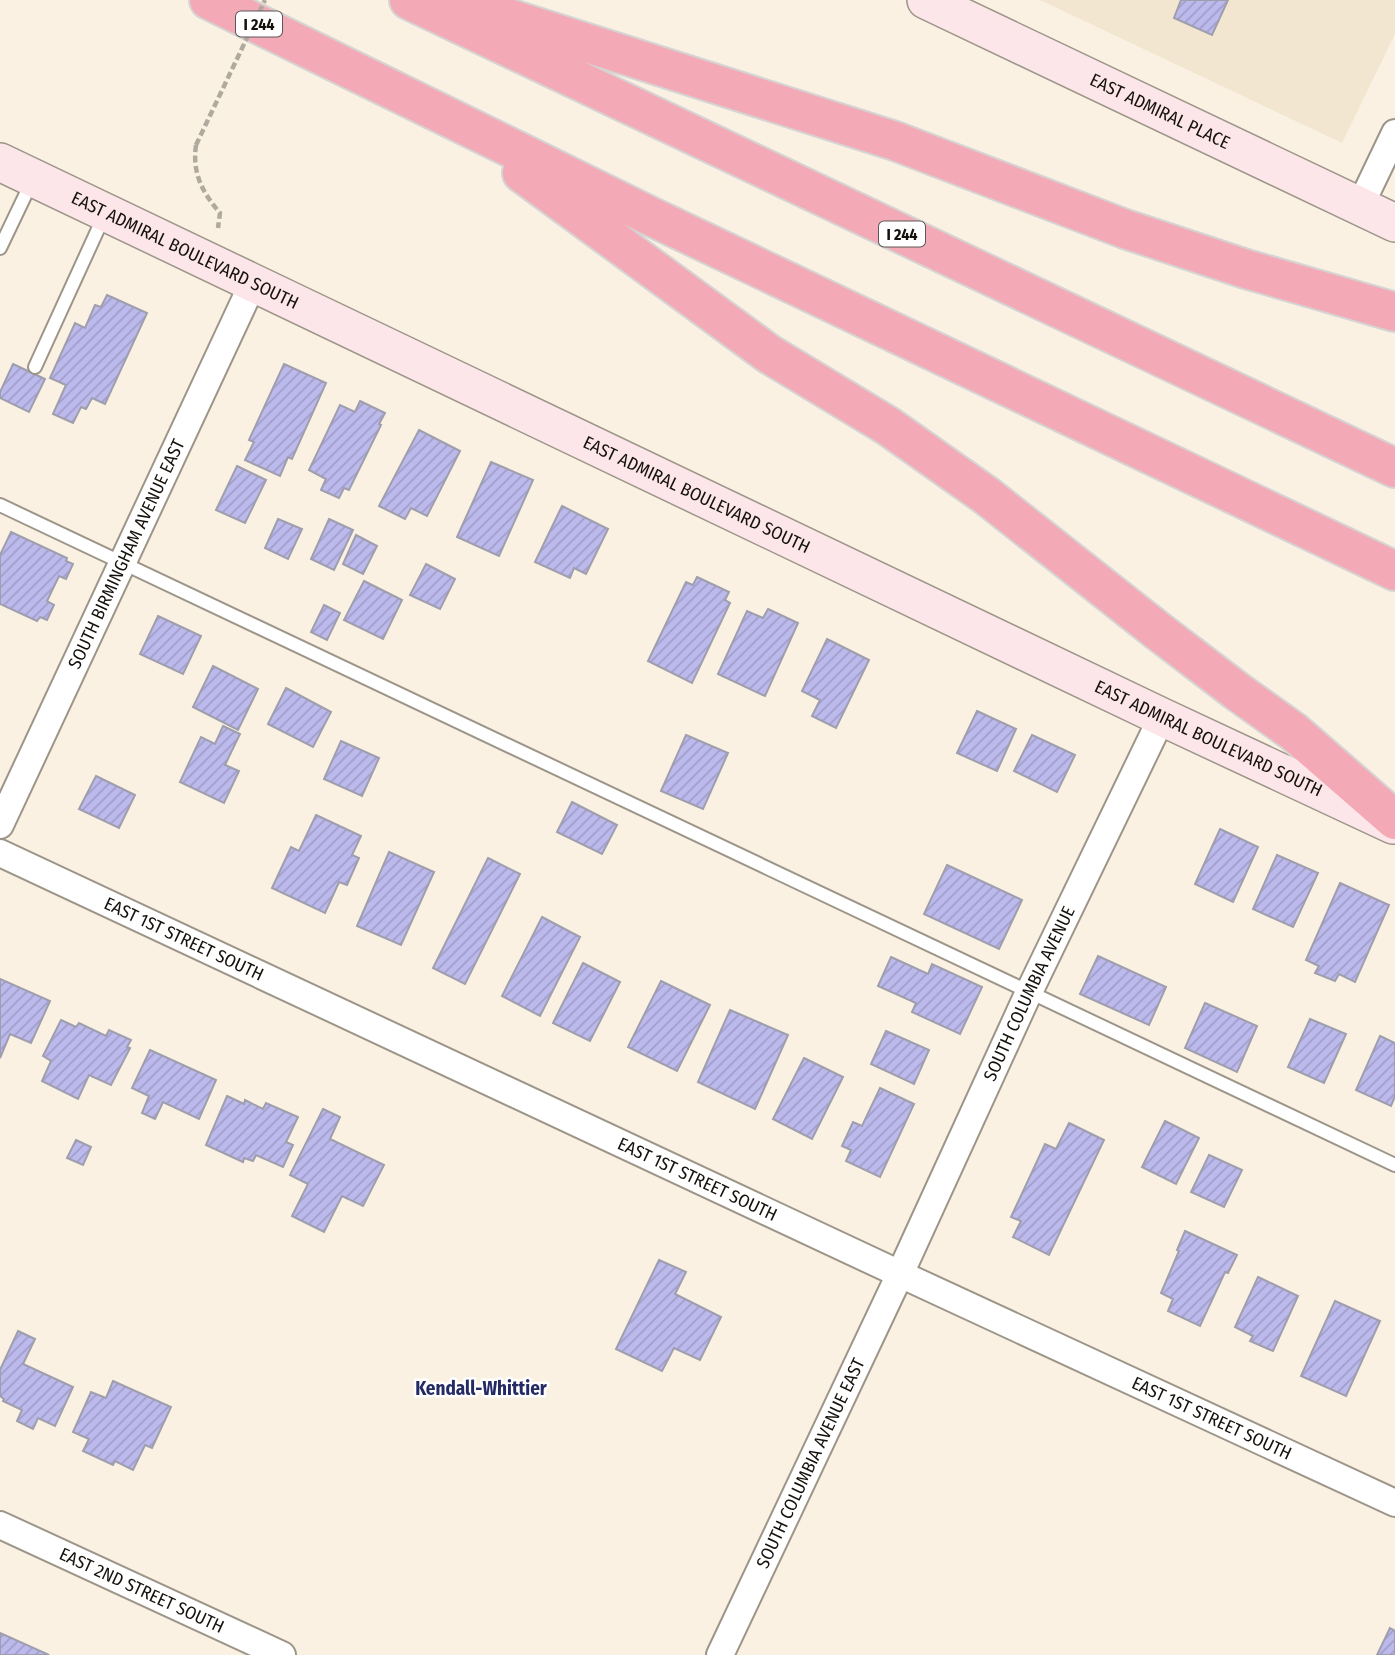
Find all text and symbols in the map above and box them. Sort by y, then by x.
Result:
road number: I 244 [236,12,282,36]
street label: EAST ADMIRAL PLACE [1086,69,1233,154]
street label: EAST ADMIRAL BOULEVARD SOUTH [68,187,302,314]
road number: I 244 [879,222,925,246]
street label: EAST ADMIRAL BOULEVARD SOUTH [579,431,814,558]
street label: SOUTH BIRMINGHAM AVENUE EAST [63,435,190,672]
street label: EAST ADMIRAL BOULEVARD SOUTH [1091,675,1326,801]
street label: EAST 1ST STREET SOUTH [101,892,267,986]
street label: SOUTH COLUMBIA AVENUE [979,903,1080,1085]
street label: EAST 1ST STREET SOUTH [614,1133,781,1226]
street label: SOUTH COLUMBIA AVENUE EAST [752,1354,870,1572]
street label: EAST 1ST STREET SOUTH [1128,1372,1295,1465]
district label: Kendall-Whittier [415,1377,548,1400]
street label: EAST 2ND STREET SOUTH [56,1543,228,1638]

